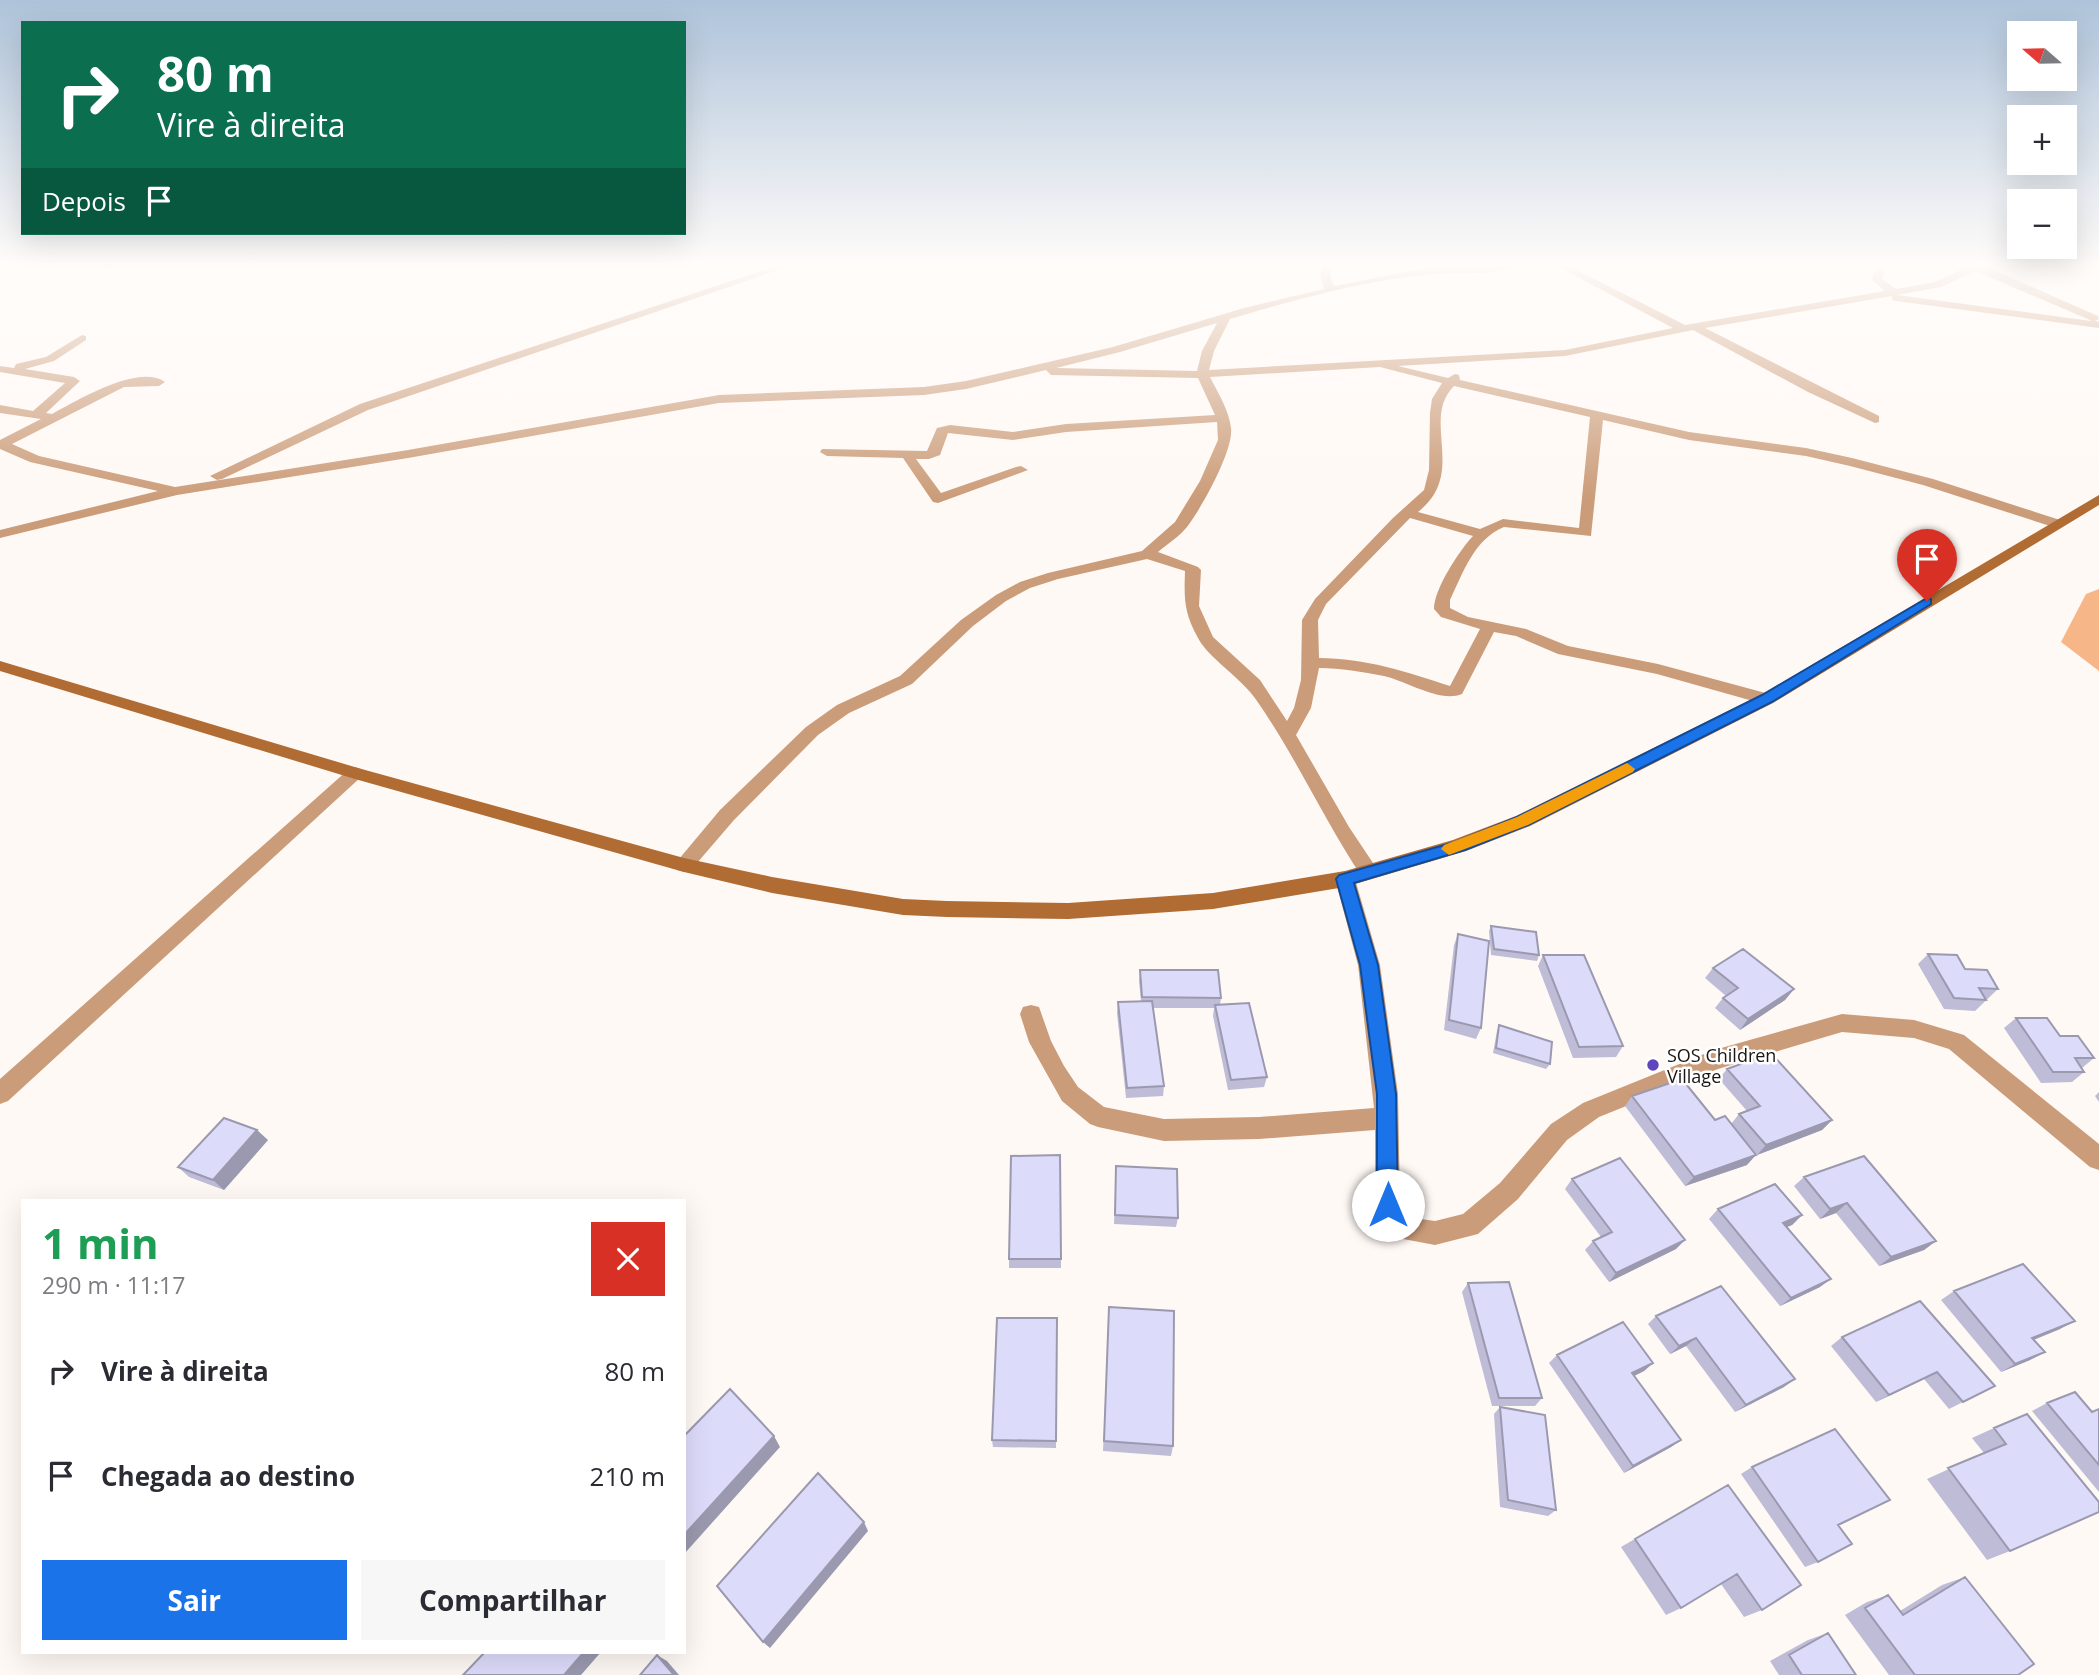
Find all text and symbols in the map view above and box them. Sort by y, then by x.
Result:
north arrow [2007,21,2077,91]
map controls [2007,21,2077,259]
text: 80 m [157,40,274,106]
icon: right [42,49,133,140]
text: Vire à direita [157,103,346,146]
button: + [2007,105,2077,175]
icon: arrive [140,182,178,220]
text: Depois [42,183,126,219]
button: − [2007,189,2077,259]
pin [1897,529,1957,601]
icon: arrive [1908,540,1946,578]
place label: SOS Children Village [1667,1043,1776,1088]
marker: SOS Children Village [1645,1057,1661,1073]
position arrow [1351,1168,1425,1242]
text: 1 min [42,1214,159,1271]
button: close [591,1222,665,1296]
text: 290 m · 11:17 [42,1269,185,1301]
icon: right [42,1352,80,1390]
text: Vire à direita [101,1353,269,1389]
text: 80 m [604,1353,665,1389]
icon: arrive [42,1457,80,1495]
text: Chegada ao destino [101,1458,355,1494]
text: 210 m [590,1458,665,1494]
button: Sair [42,1560,347,1640]
button: Compartilhar [361,1560,665,1640]

